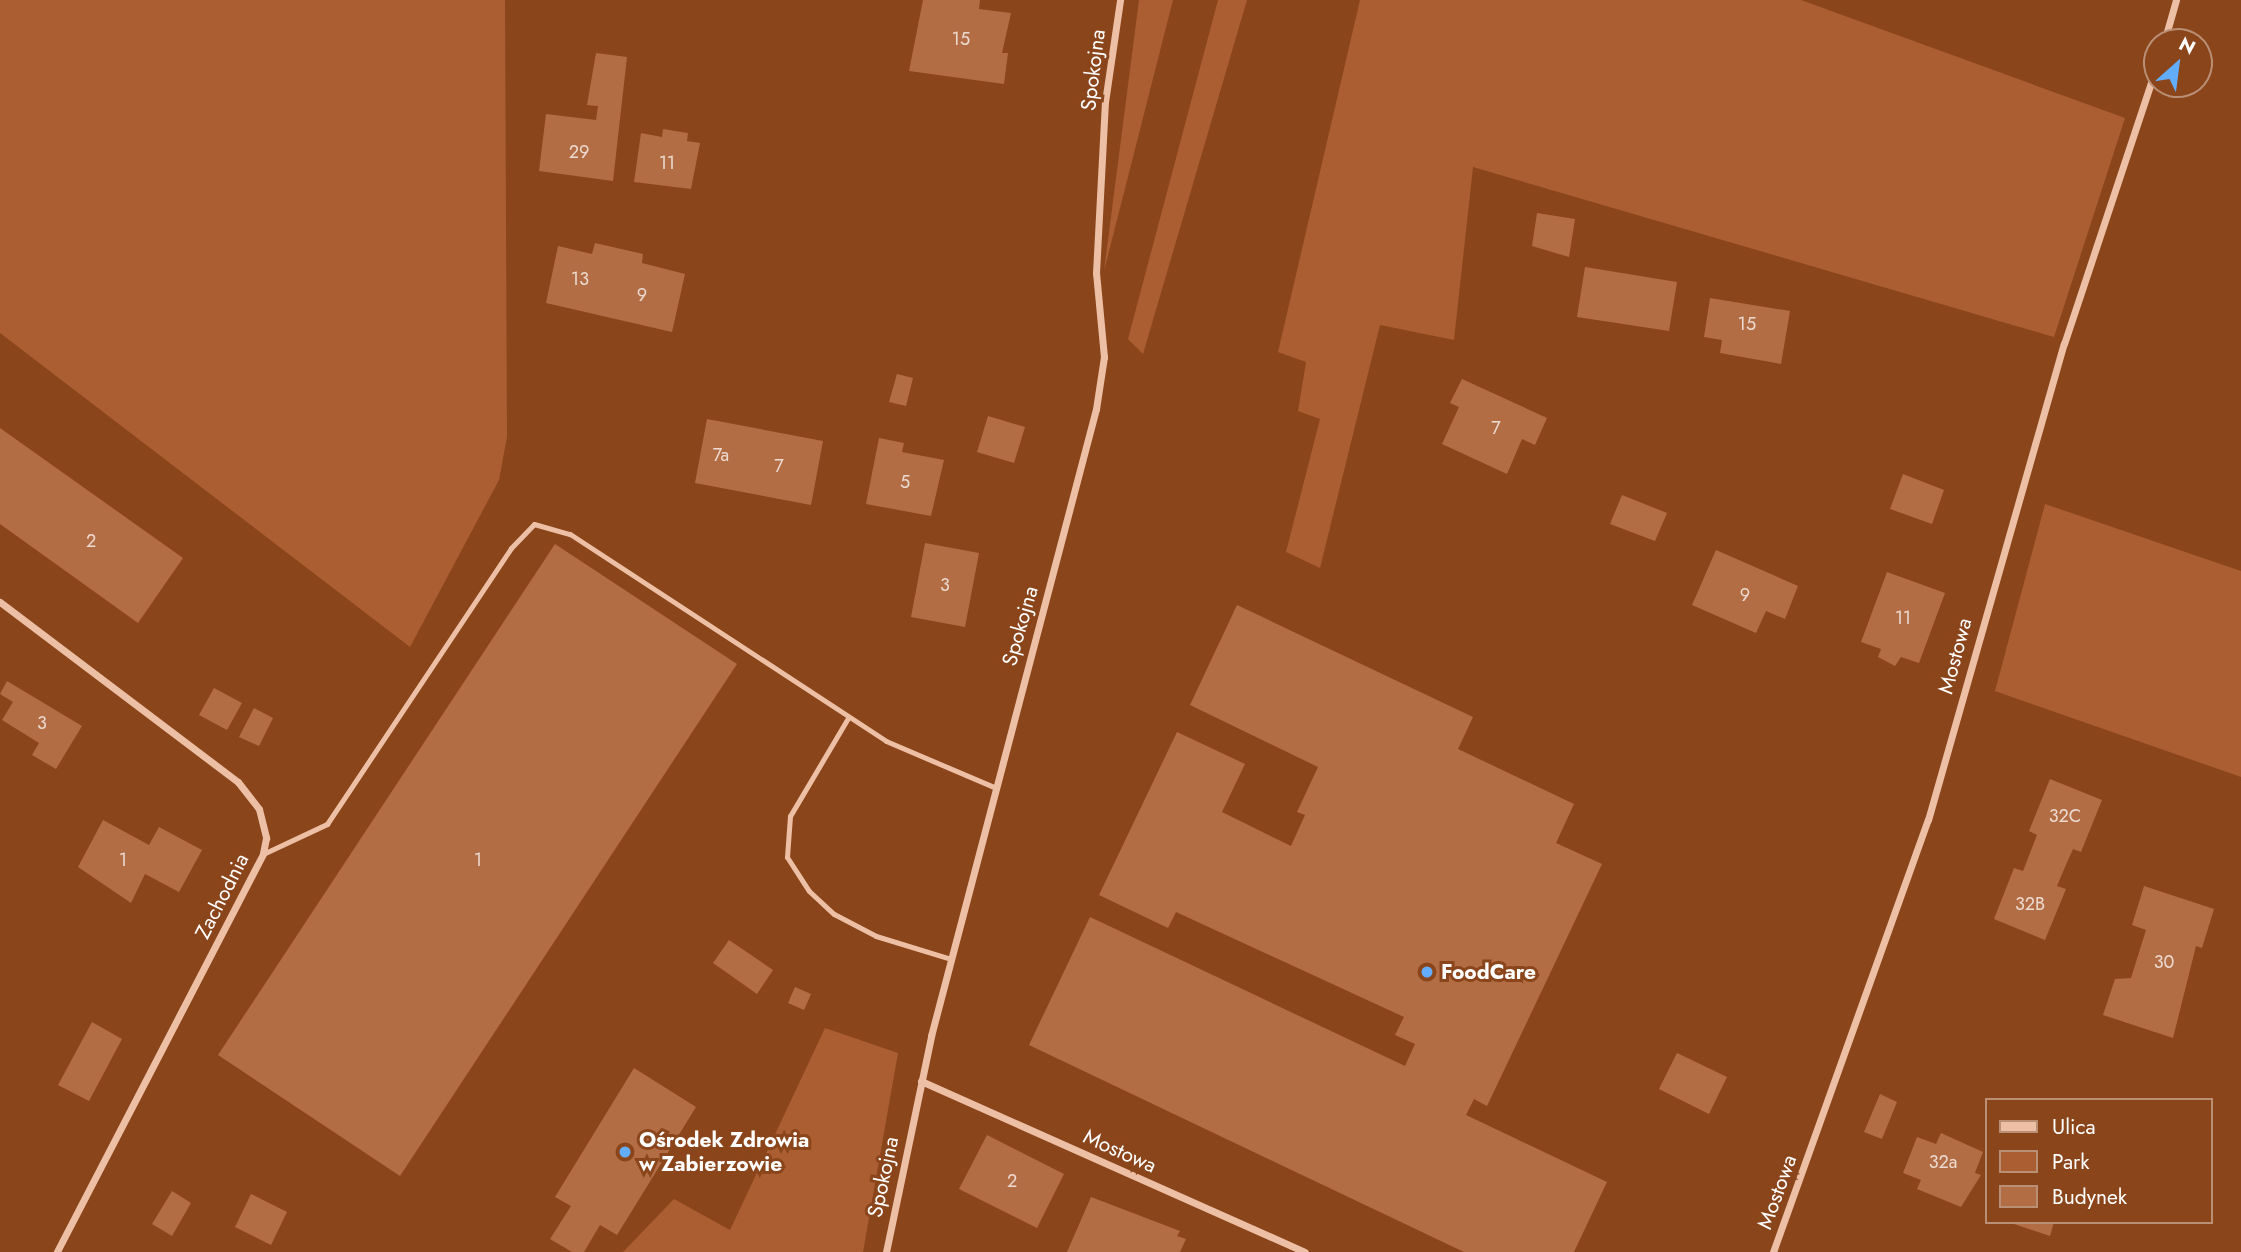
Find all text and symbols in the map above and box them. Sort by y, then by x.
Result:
house number: 15 [952,28,970,50]
street label: Spokojna [1076,28,1110,112]
north arrow [2143,28,2213,98]
text: N [2174,30,2200,61]
house number: 29 [569,141,589,163]
house number: 11 [659,152,675,174]
house number: 13 [571,268,589,290]
house number: 9 [637,284,647,306]
house number: 15 [1738,313,1756,335]
house number: 7 [1491,417,1501,439]
house number: 7a [713,444,729,466]
house number: 7 [774,455,784,477]
house number: 5 [900,471,910,493]
house number: 2 [86,530,96,552]
house number: 3 [940,574,950,596]
street label: Spokojna [997,583,1043,669]
house number: 9 [1740,584,1750,606]
house number: 11 [1895,607,1911,629]
street label: Mostowa [1933,615,1977,697]
house number: 3 [37,712,47,734]
house number: 32C [2049,805,2081,827]
house number: 1 [119,849,127,871]
street label: Zachodnia [190,849,254,943]
house number: 1 [474,849,482,871]
house number: 32B [2015,893,2045,915]
house number: 30 [2154,951,2174,973]
place label: FoodCare [1441,959,1536,985]
marker: FoodCare [1419,964,1435,980]
legend [1986,1098,2213,1224]
text: Ulica [2052,1112,2096,1142]
street label: Mostowa [1079,1124,1161,1178]
place label: Ośrodek Zdrowia w Zabierzowie [639,1127,809,1177]
street label: Spokojna [862,1134,904,1220]
marker: Ośrodek Zdrowia w Zabierzowie [617,1144,633,1160]
text: Park [2052,1147,2089,1177]
street label: Mostowa [1752,1151,1802,1233]
house number: 32a [1929,1151,1957,1173]
house number: 2 [1007,1170,1017,1192]
text: Budynek [2052,1182,2127,1212]

